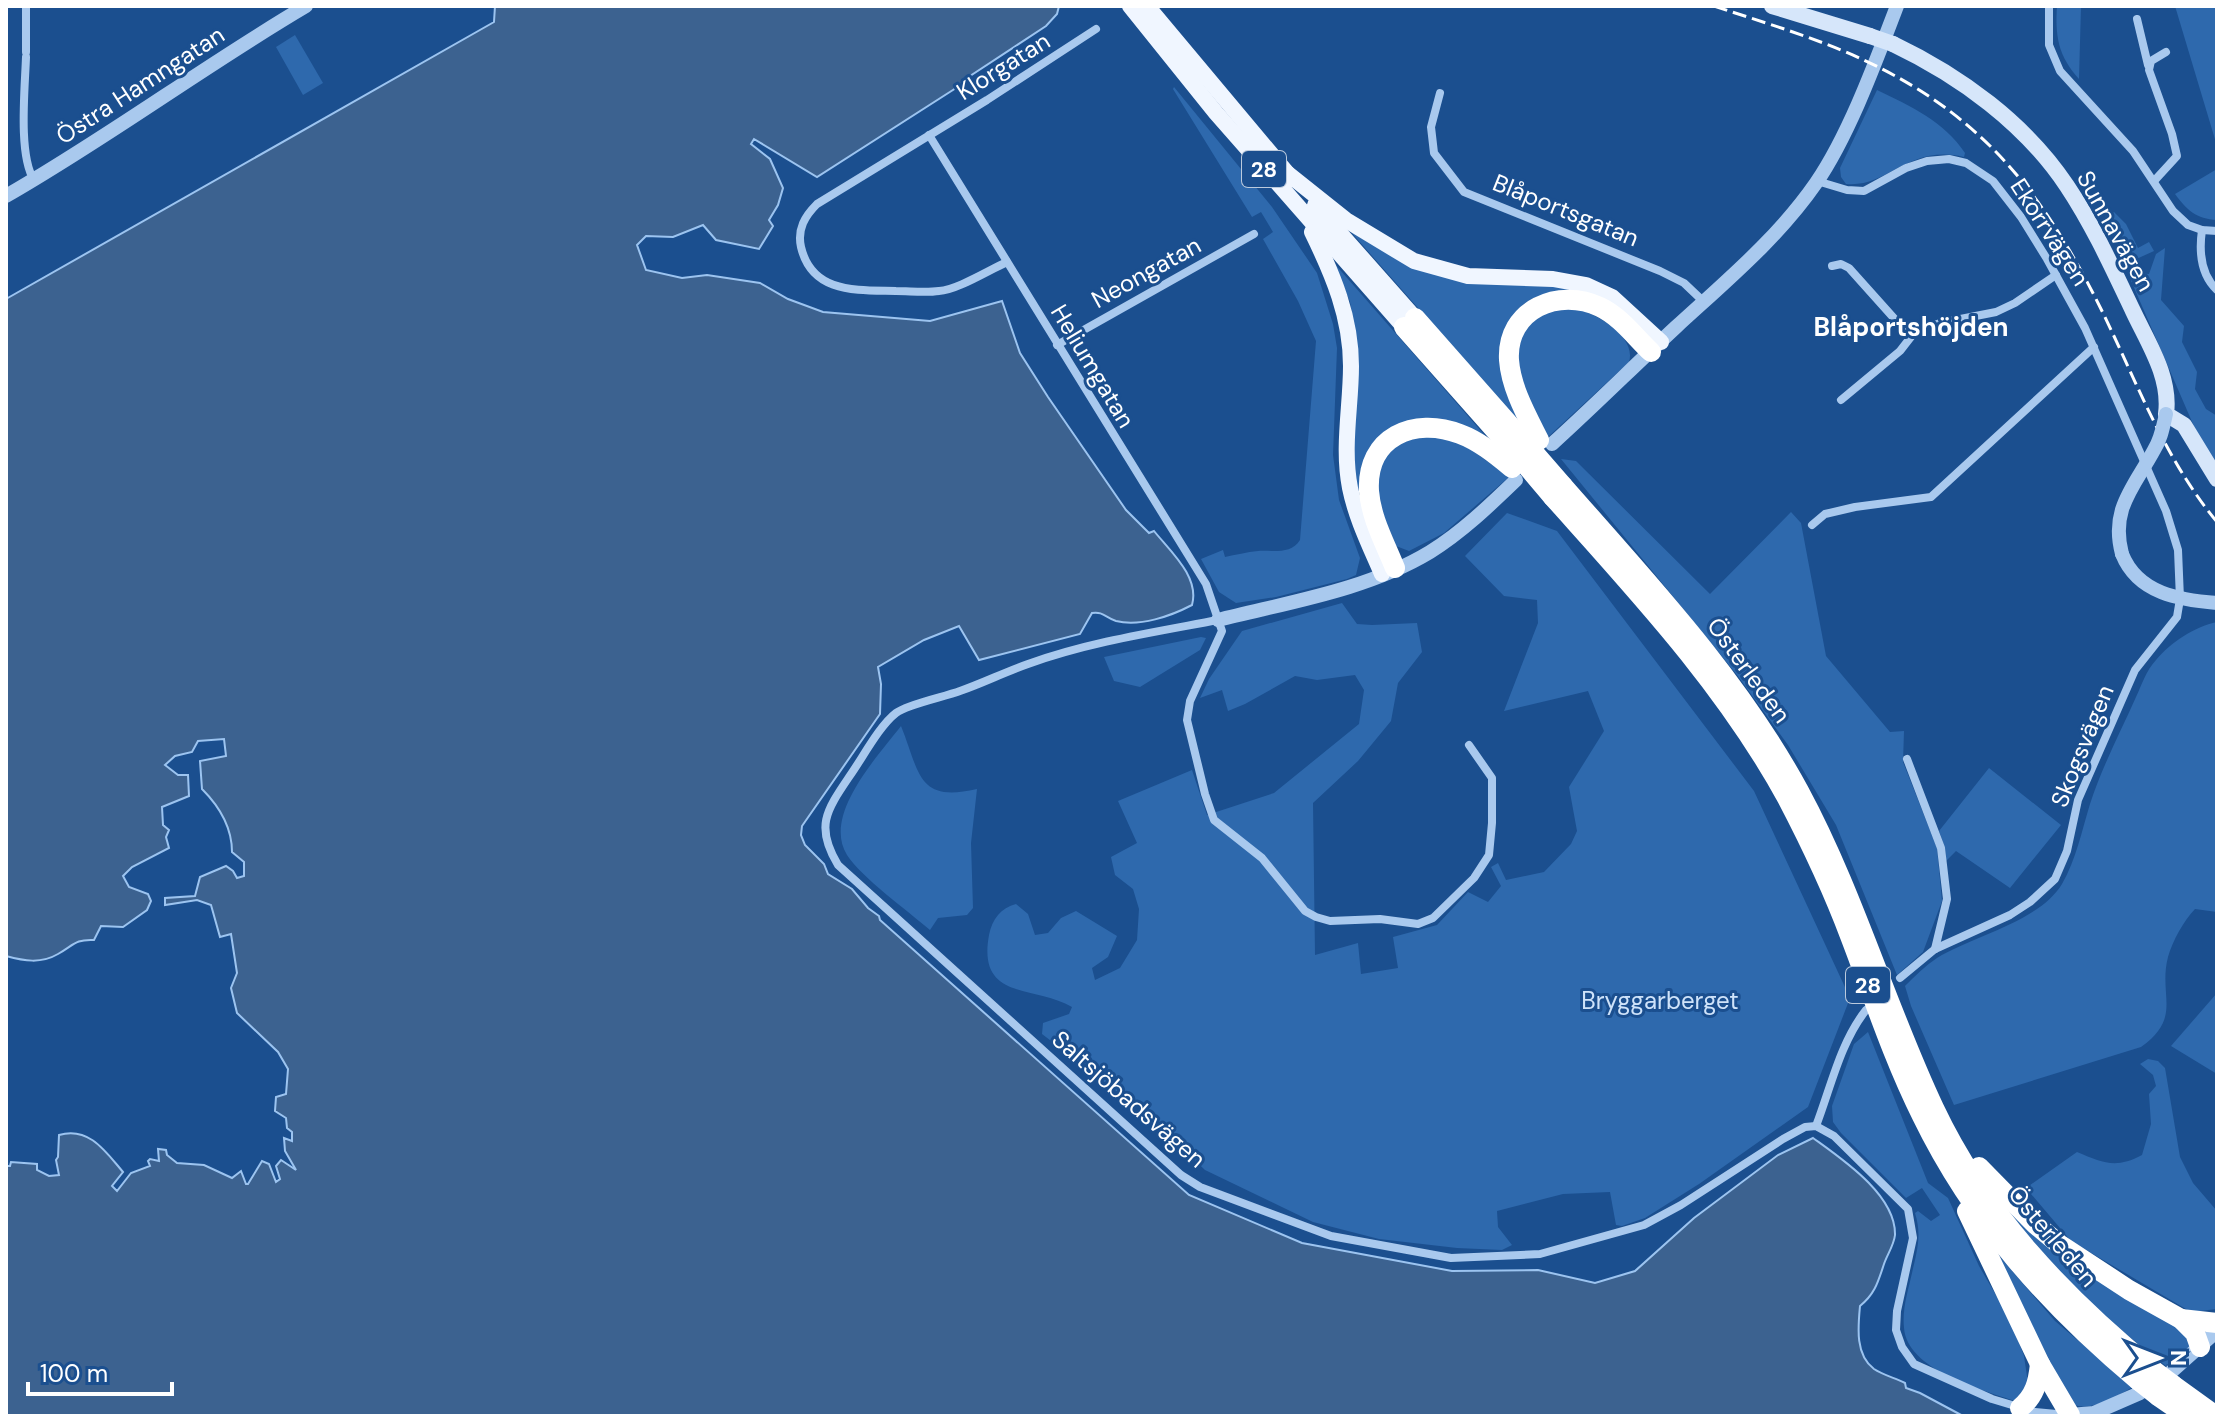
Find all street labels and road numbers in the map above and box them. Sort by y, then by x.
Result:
street label: Östra Hamngatan [50,19,230,151]
street label: Klorgatan [950,25,1056,107]
road number: 28 [1242,151,1286,187]
street label: Sunnavägen [2070,165,2162,297]
street label: Blåportsgatan [1488,167,1644,253]
street label: Ekorrvägen [2004,172,2096,292]
street label: Neongatan [1086,229,1206,315]
street label: Heliumgatan [1044,299,1142,433]
street label: Österleden [1700,611,1798,729]
street label: Skogsvägen [2043,680,2121,812]
road number: 28 [1846,967,1890,1003]
street label: Saltsjöbadsvägen [1046,1024,1212,1174]
street label: Österleden [2002,1179,2104,1293]

